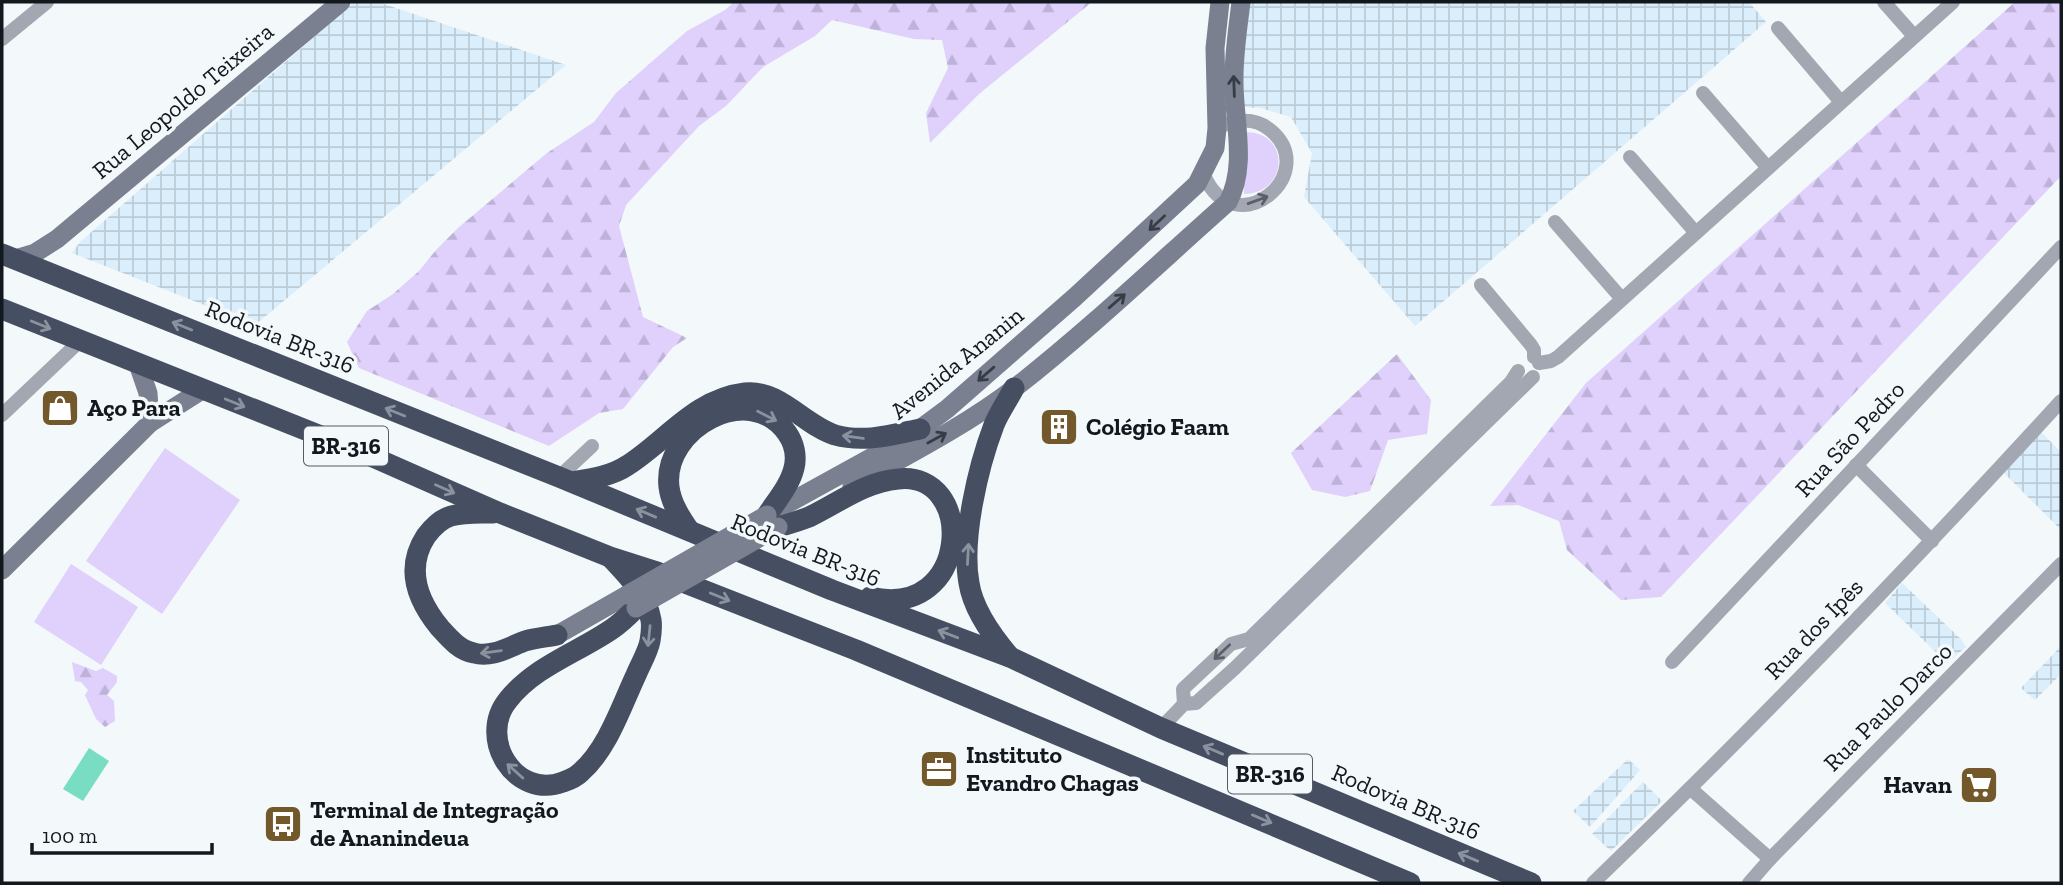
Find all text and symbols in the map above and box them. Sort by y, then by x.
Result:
street label: Rua Leopoldo Teixeira [86,16,279,185]
one-way arrow [1228,75,1241,98]
one-way arrow [1246,193,1268,205]
one-way arrow [1148,215,1165,232]
street label: Rodovia BR-316 [201,293,359,380]
one-way arrow [1108,293,1126,309]
street label: Avenida Ananin [884,300,1029,425]
one-way arrow [171,318,193,331]
one-way arrow [30,319,52,332]
one-way arrow [978,366,996,382]
street label: Rua São Pedro [1789,375,1911,503]
shop icon: Aço Para [39,387,81,429]
place label: Aço Para [87,393,181,422]
one-way arrow [224,397,245,410]
one-way arrow [385,404,406,417]
building icon: Colégio Faam [1038,406,1080,448]
one-way arrow [756,409,776,423]
place label: Colégio Faam [1086,412,1229,441]
road number: BR-316 [304,426,388,466]
one-way arrow [842,431,865,444]
one-way arrow [926,431,947,444]
one-way arrow [434,483,456,496]
one-way arrow [636,505,657,518]
street label: Rodovia BR-316 [727,506,885,593]
one-way arrow [961,542,974,565]
street label: Rua dos Ipês [1758,572,1869,685]
one-way arrow [709,591,730,604]
one-way arrow [643,624,656,647]
one-way arrow [938,627,959,639]
street label: Rua Paulo Darco [1817,636,1958,777]
one-way arrow [1214,643,1232,660]
one-way arrow [480,646,503,659]
place label: Instituto Evandro Chagas [966,740,1139,797]
one-way arrow [1203,742,1224,755]
office icon: Instituto Evandro Chagas [918,748,960,790]
road number: BR-316 [1228,754,1312,794]
street label: Rodovia BR-316 [1328,757,1485,846]
one-way arrow [506,763,524,779]
supermarket icon: Havan [1958,764,2000,806]
place label: Havan [1883,770,1952,799]
place label: Terminal de Integração de Ananindeua [310,795,559,852]
bus stop icon: Terminal de Integração de Ananindeua [262,803,304,845]
scale bar [32,812,212,856]
one-way arrow [1250,813,1272,826]
text: 100 m [42,823,97,848]
one-way arrow [1458,850,1479,863]

